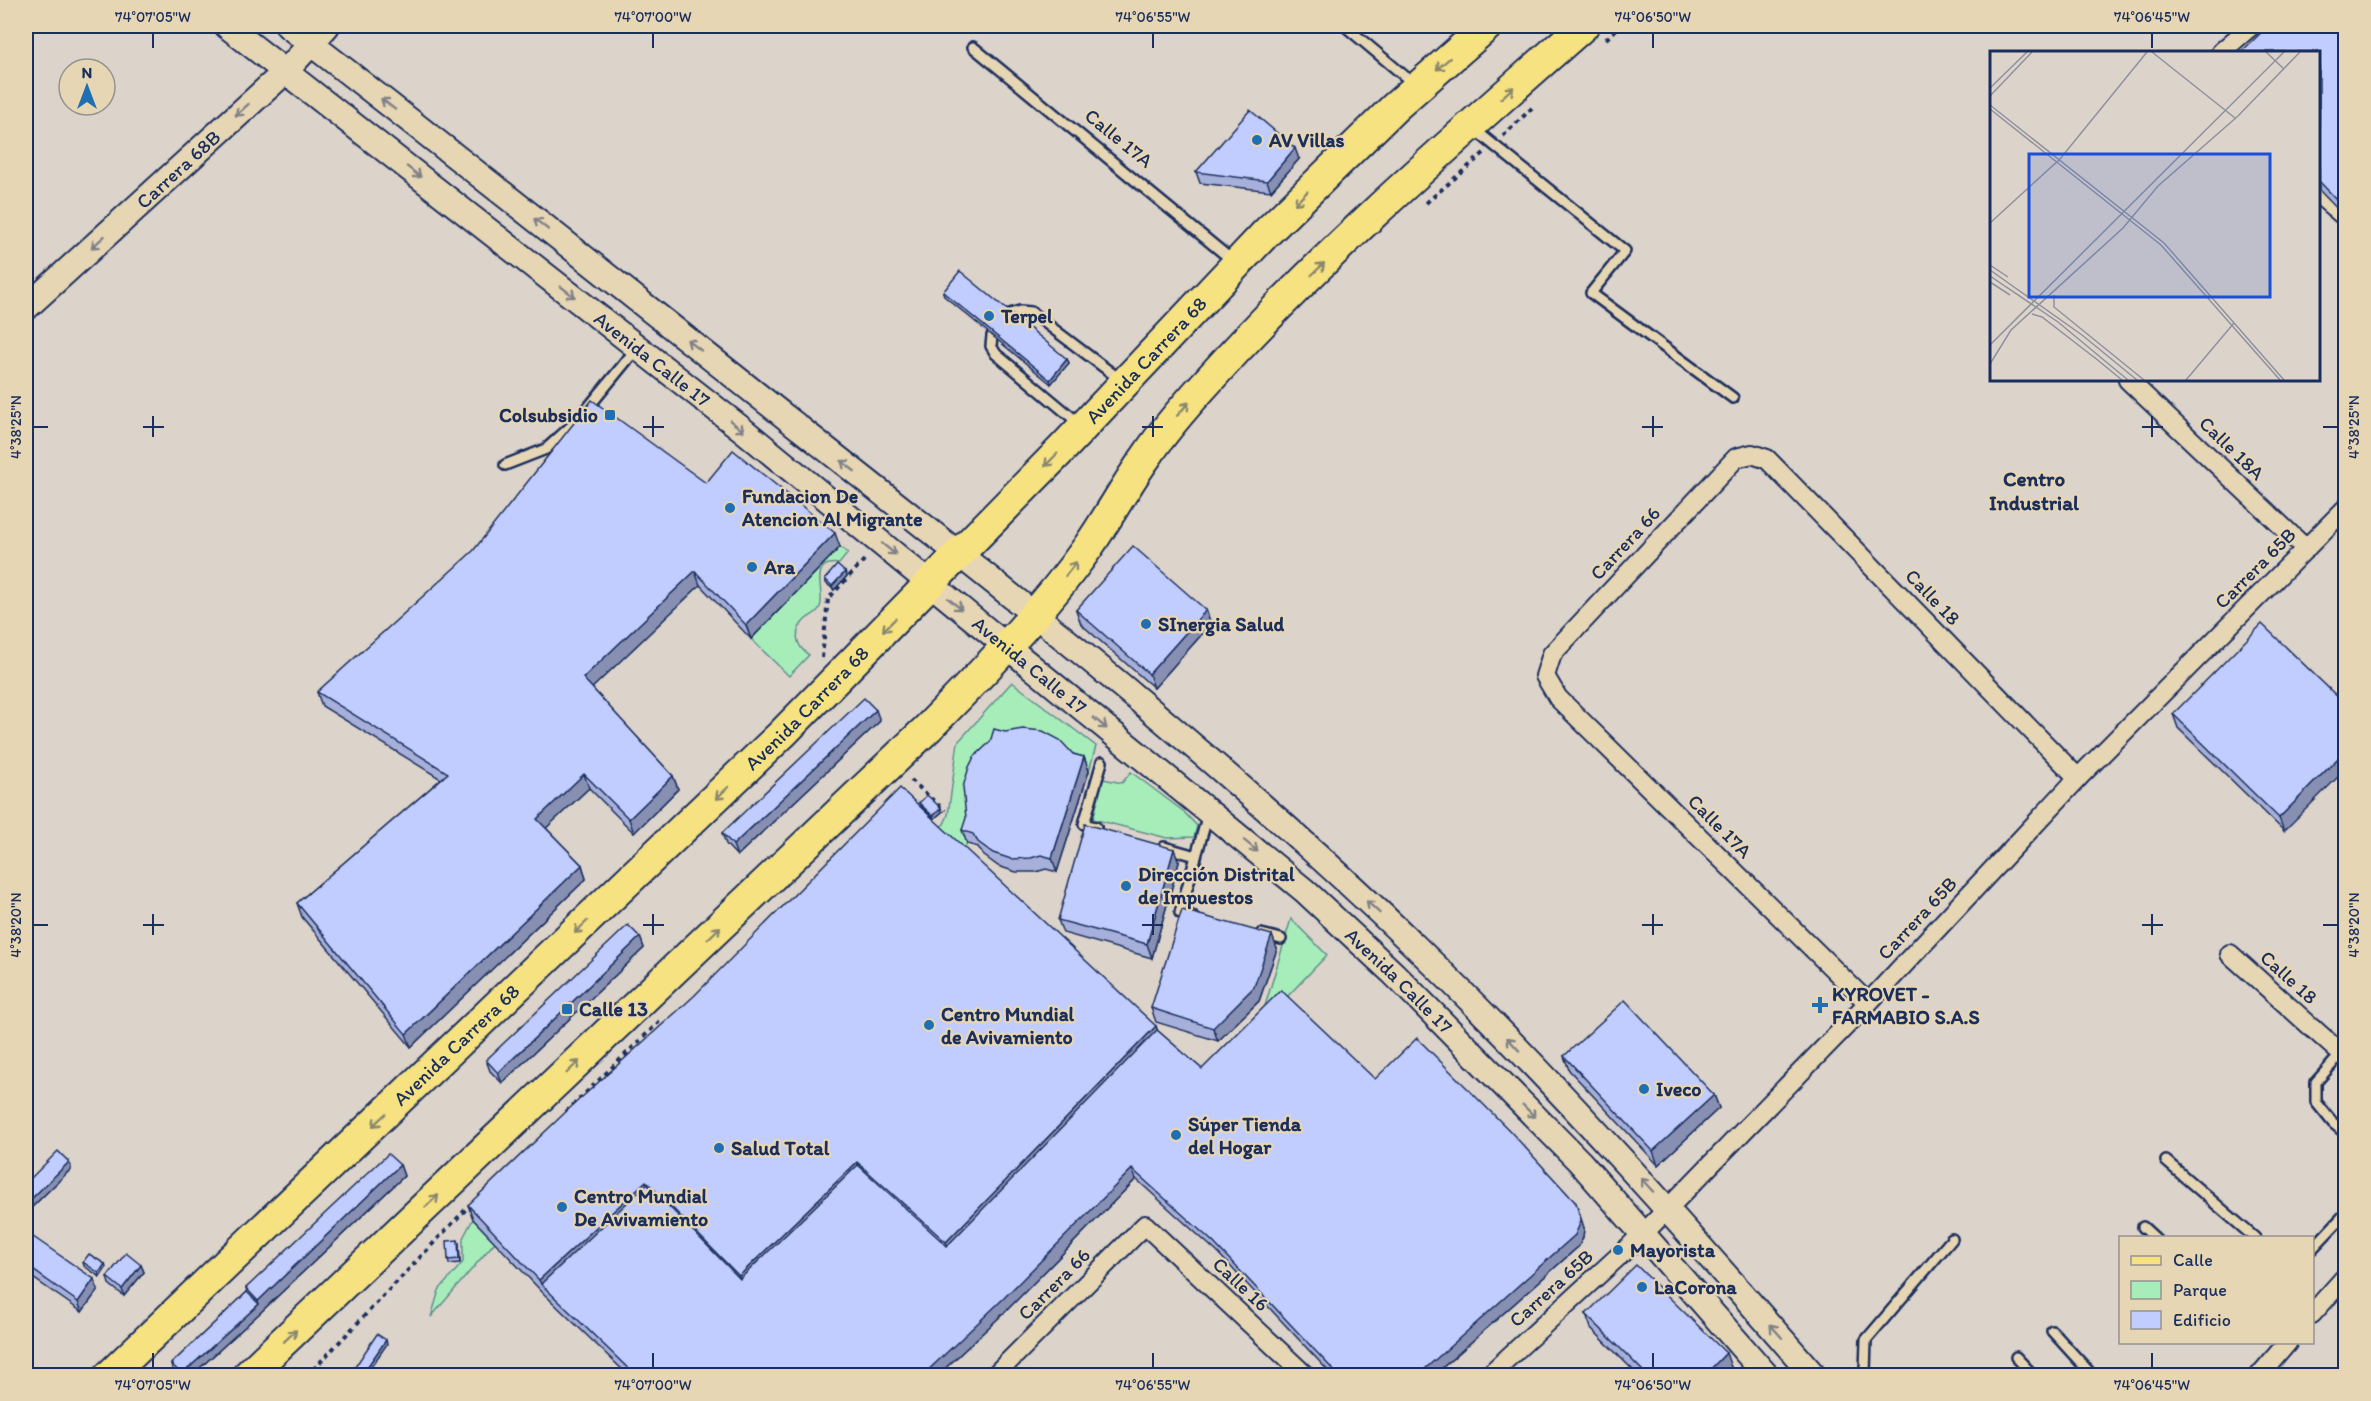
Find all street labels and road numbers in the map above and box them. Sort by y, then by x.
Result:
street label: Calle 17A [1080,103,1158,173]
street label: Carrera 68B [131,125,225,214]
street label: Avenida Carrera 68 [1080,292,1212,429]
street label: Avenida Calle 17 [589,306,715,412]
street label: Calle 18A [2194,411,2270,485]
street label: Carrera 66 [1585,501,1665,585]
street label: Carrera 65B [2209,522,2301,614]
street label: Calle 18 [1900,564,1966,630]
street label: Avenida Calle 17 [968,611,1092,719]
street label: Avenida Carrera 68 [740,641,874,775]
street label: Calle 17A [1683,789,1757,863]
street label: Carrera 65B [1872,871,1962,965]
street label: Avenida Calle 17 [1340,923,1458,1038]
street label: Calle 18 [2255,945,2323,1009]
street label: Avenida Carrera 68 [388,979,525,1111]
street label: Carrera 66 [1013,1243,1095,1325]
street label: Carrera 65B [1504,1244,1598,1332]
street label: Calle 16 [1208,1252,1274,1316]

